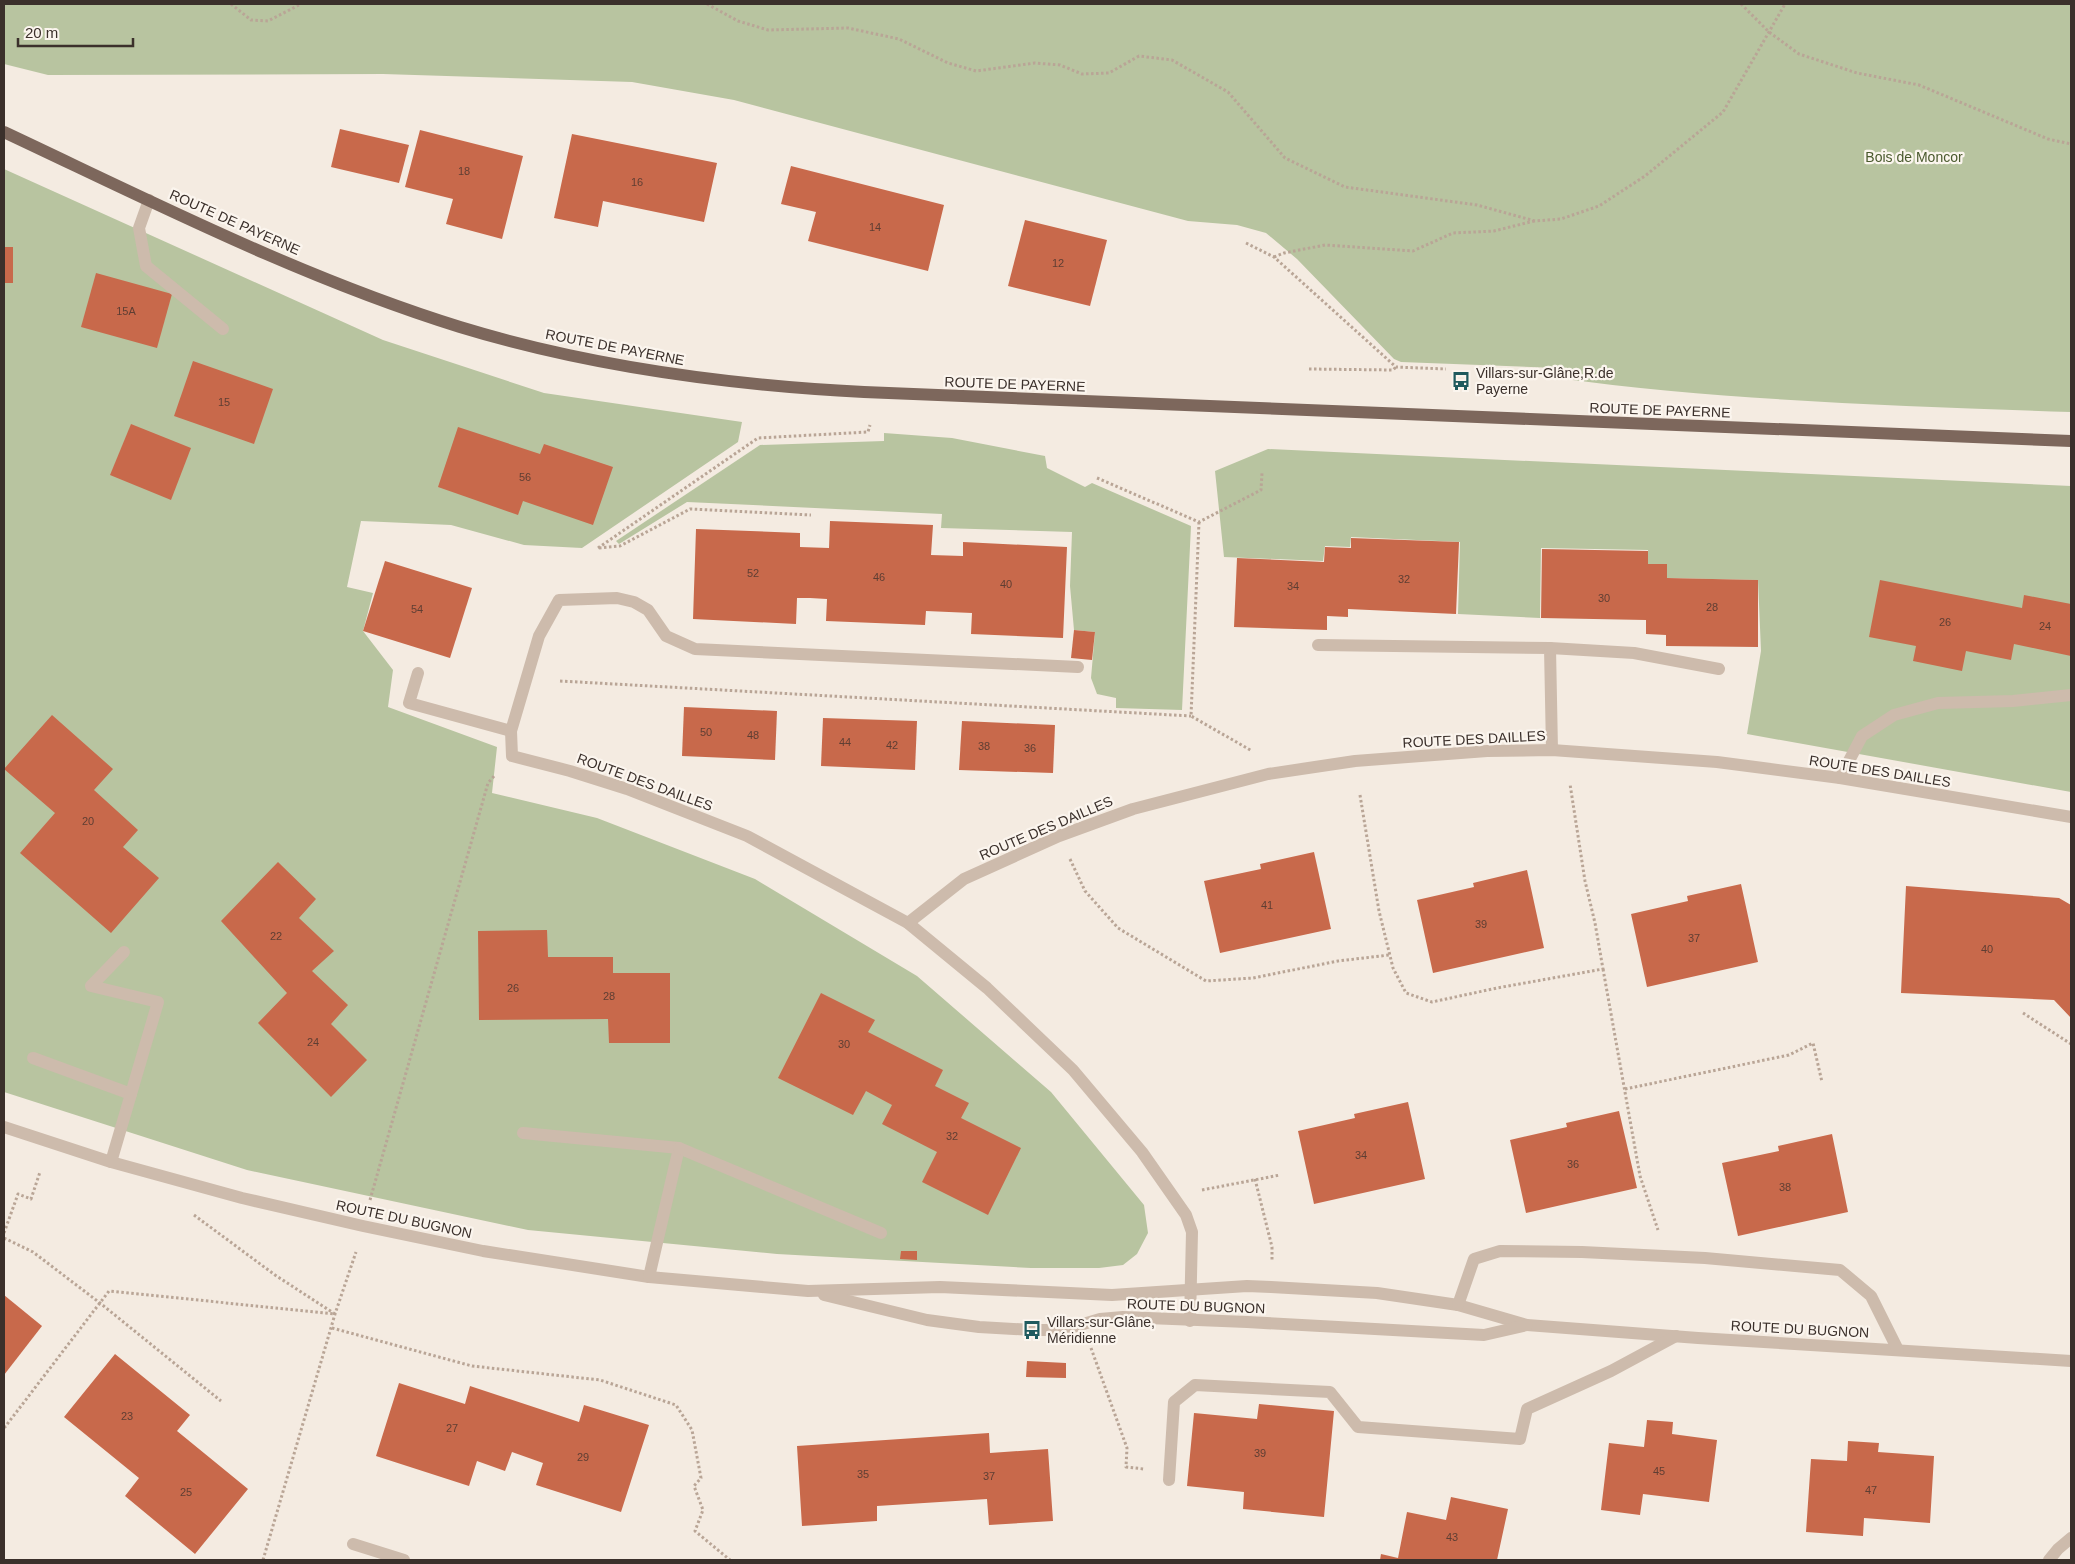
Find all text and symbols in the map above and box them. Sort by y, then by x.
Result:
scale bar [18,15,132,47]
text: 20 m [25,24,58,41]
park label: Bois de Moncor [1865,149,1963,165]
house number: 18 [458,165,470,177]
house number: 16 [631,176,643,188]
street label: ROUTE DE PAYERNE [167,186,303,258]
house number: 14 [869,221,881,233]
house number: 12 [1052,257,1064,269]
house number: 15A [116,305,136,317]
street label: ROUTE DE PAYERNE [544,326,686,368]
place label: Villars-sur-Glâne,R.de Payerne [1476,365,1614,397]
bus stop icon: Villars-sur-Glâne,R.de Payerne [1450,370,1472,392]
street label: ROUTE DE PAYERNE [944,374,1086,394]
house number: 15 [218,396,230,408]
street label: ROUTE DE PAYERNE [1589,400,1731,420]
house number: 56 [519,471,531,483]
house number: 52 [747,567,759,579]
house number: 46 [873,571,885,583]
house number: 32 [1398,573,1410,585]
house number: 40 [1000,578,1012,590]
house number: 34 [1287,580,1299,592]
house number: 30 [1598,592,1610,604]
house number: 28 [1706,601,1718,613]
house number: 54 [411,603,423,615]
house number: 26 [1939,616,1951,628]
house number: 24 [2039,620,2051,632]
house number: 50 [700,726,712,738]
street label: ROUTE DES DAILLES [1402,727,1546,751]
house number: 48 [747,729,759,741]
house number: 44 [839,736,851,748]
house number: 42 [886,739,898,751]
house number: 38 [978,740,990,752]
house number: 36 [1024,742,1036,754]
street label: ROUTE DES DAILLES [575,750,715,814]
street label: ROUTE DES DAILLES [1808,752,1952,790]
street label: ROUTE DES DAILLES [977,793,1115,863]
house number: 20 [82,815,94,827]
house number: 41 [1261,899,1273,911]
house number: 39 [1475,918,1487,930]
house number: 22 [270,930,282,942]
house number: 37 [1688,932,1700,944]
house number: 40 [1981,943,1993,955]
house number: 26 [507,982,519,994]
house number: 28 [603,990,615,1002]
house number: 24 [307,1036,319,1048]
house number: 30 [838,1038,850,1050]
house number: 32 [946,1130,958,1142]
house number: 34 [1355,1149,1367,1161]
house number: 36 [1567,1158,1579,1170]
house number: 38 [1779,1181,1791,1193]
street label: ROUTE DU BUGNON [335,1197,473,1241]
street label: ROUTE DU BUGNON [1127,1296,1265,1316]
place label: Villars-sur-Glâne, Méridienne [1047,1314,1155,1346]
street label: ROUTE DU BUGNON [1730,1317,1870,1341]
bus stop icon: Villars-sur-Glâne, Méridienne [1021,1319,1043,1341]
house number: 23 [121,1410,133,1422]
house number: 27 [446,1422,458,1434]
house number: 39 [1254,1447,1266,1459]
house number: 29 [577,1451,589,1463]
house number: 45 [1653,1465,1665,1477]
house number: 35 [857,1468,869,1480]
house number: 37 [983,1470,995,1482]
house number: 47 [1865,1484,1877,1496]
house number: 25 [180,1486,192,1498]
house number: 43 [1446,1531,1458,1543]

